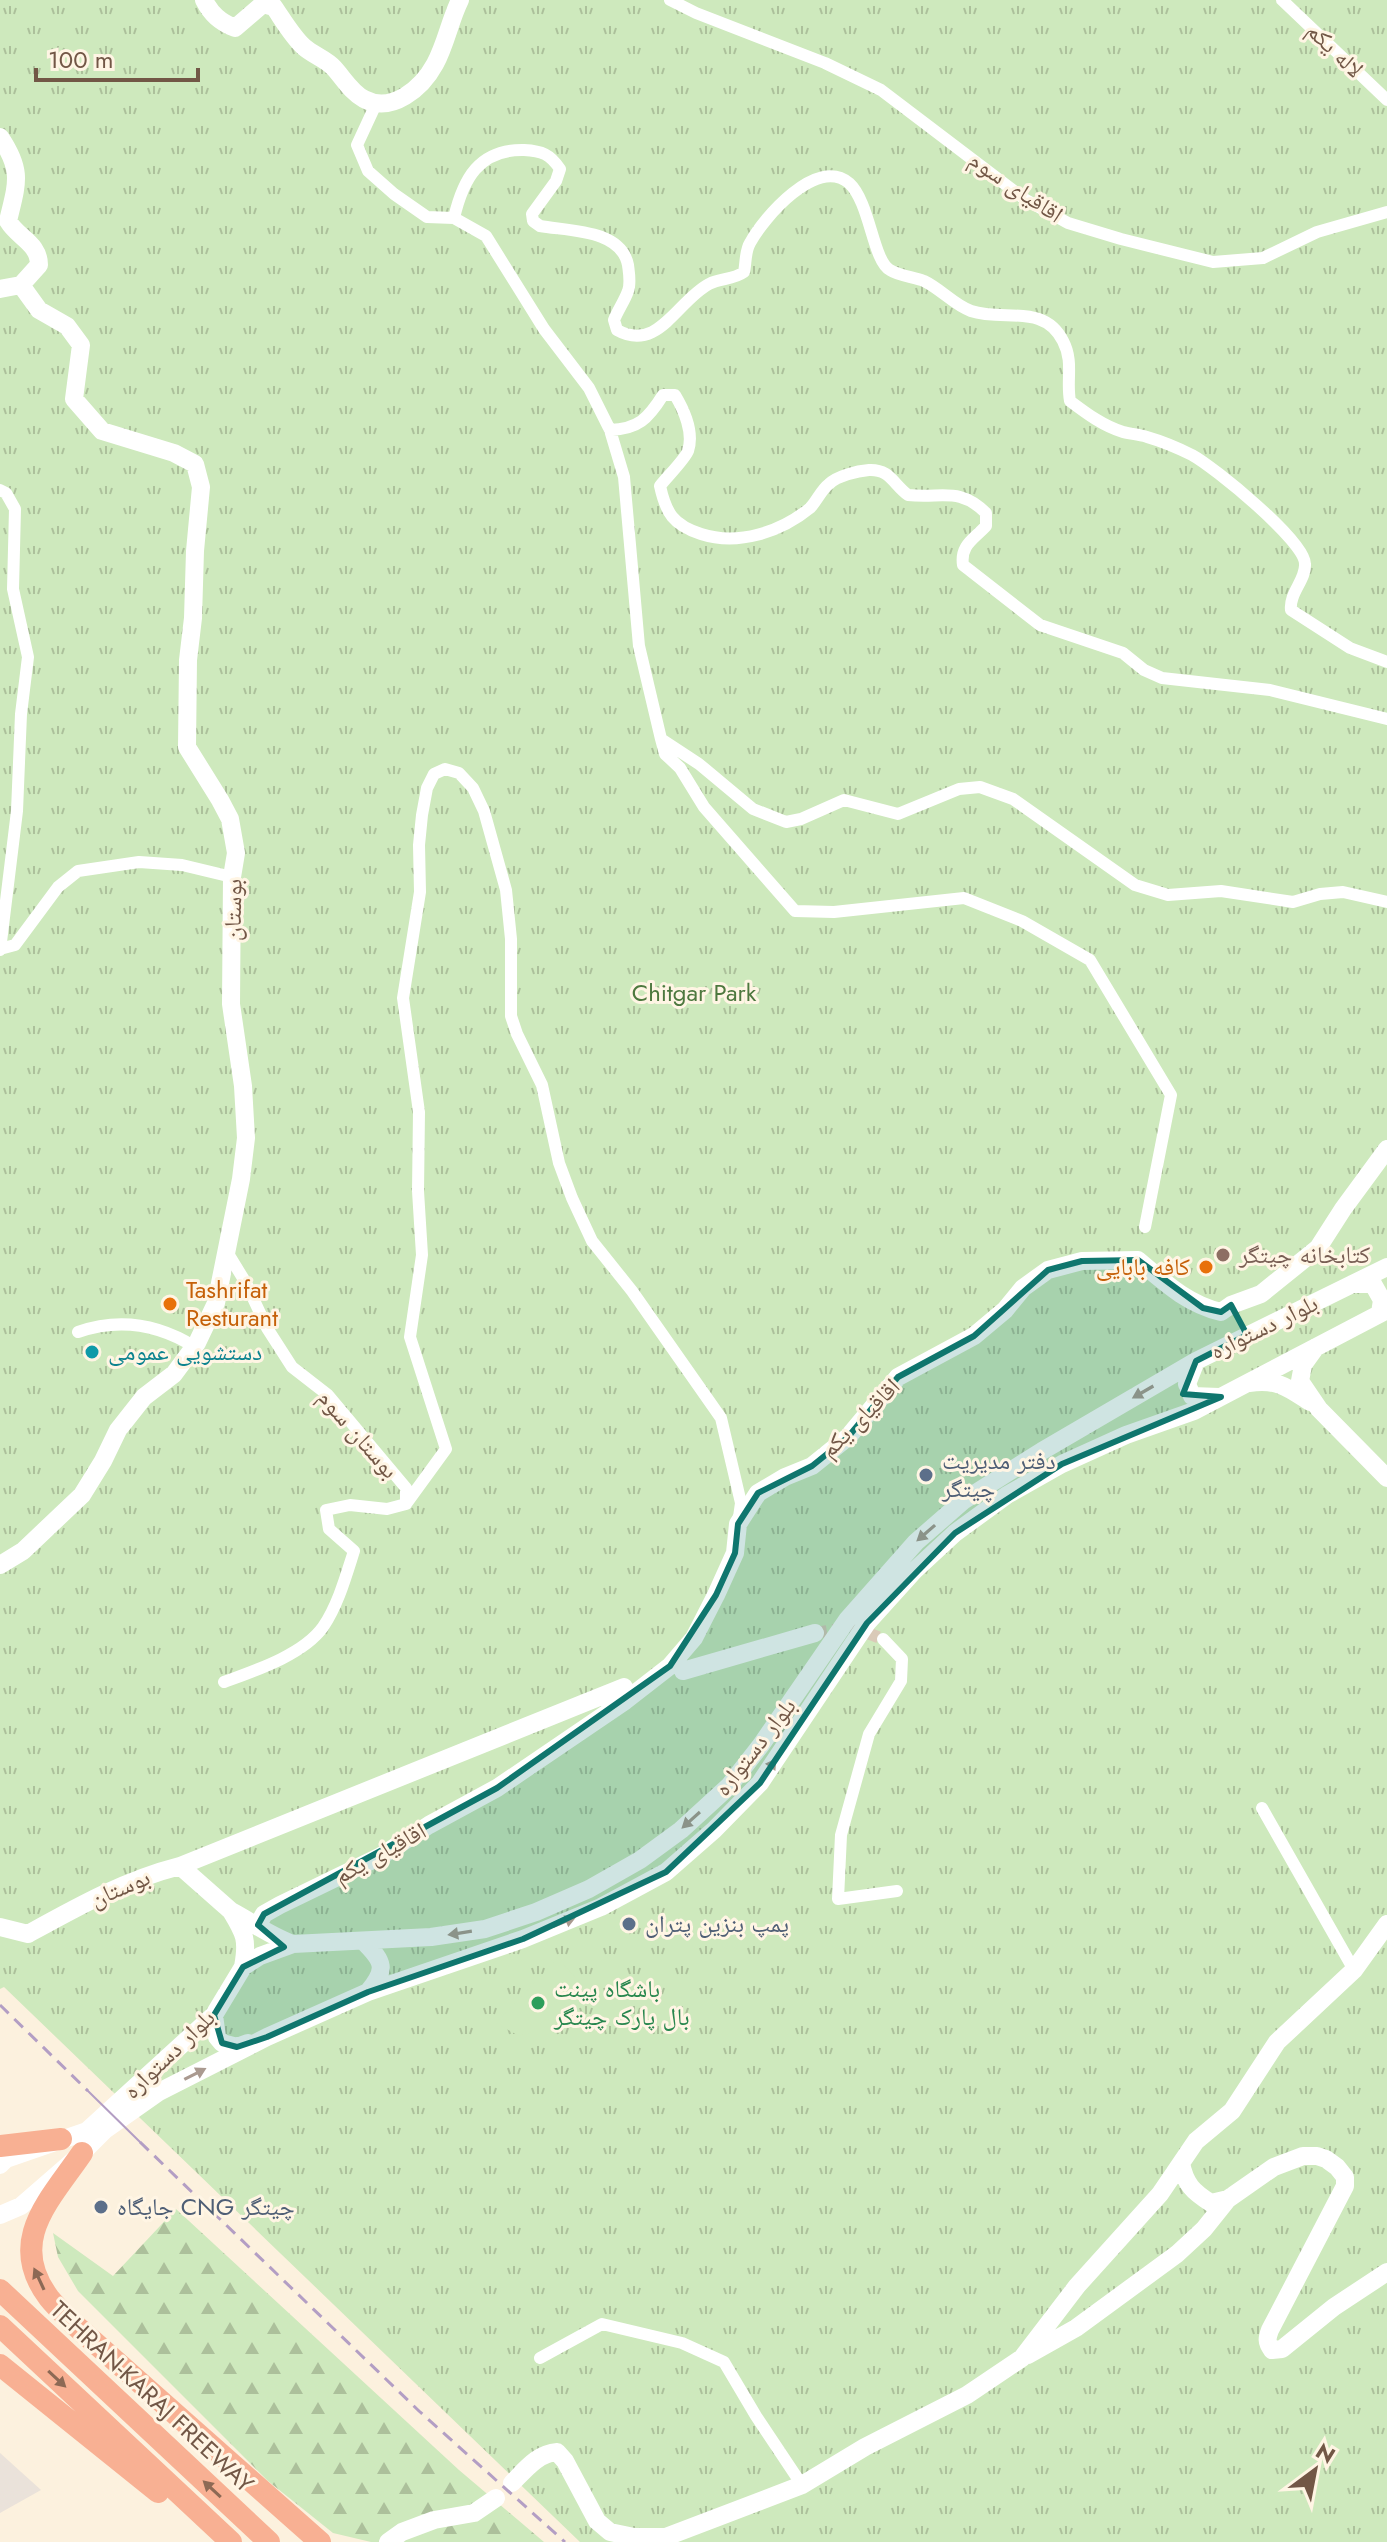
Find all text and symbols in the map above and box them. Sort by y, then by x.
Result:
street label: لاله یکم [1299,14,1372,86]
scale bar [36,32,198,82]
text: 100 m [48,42,114,77]
street label: اقاقیای سوم [962,142,1071,231]
street label: بوستان [214,878,251,941]
park label: Chitgar Park [632,975,757,1010]
place label: کتابخانه چیتگر [1238,1237,1370,1272]
marker: کتابخانه چیتگر [1214,1246,1232,1264]
place label: کافه بابایی [1096,1249,1190,1284]
marker: کافه بابایی [1197,1258,1215,1276]
place label: Tashrifat Resturant [186,1272,278,1335]
street label: بلوار دستواره [1204,1285,1324,1368]
marker: Tashrifat Resturant [161,1295,179,1313]
place label: دستشویی عمومی [108,1334,262,1369]
marker: دستشویی عمومی [83,1343,101,1361]
street label: اقاقیای یکم [812,1370,908,1466]
street label: بوستان سوم [310,1381,407,1486]
one-way arrow [1132,1385,1154,1399]
place label: دفتر مدیریت چیتگر [941,1443,1056,1506]
marker: دفتر مدیریت چیتگر [917,1466,935,1484]
one-way arrow [916,1524,935,1542]
street label: بلوار دستواره [705,1690,804,1803]
one-way arrow [761,1759,776,1780]
one-way arrow [682,1811,701,1829]
street label: اقاقیای یکم [327,1813,432,1892]
street label: بوستان [84,1859,155,1916]
place label: پمپ بنزین پتران [645,1906,789,1941]
marker: پمپ بنزین پتران [620,1915,638,1933]
one-way arrow [552,1916,576,1929]
one-way arrow [448,1927,473,1940]
place label: باشگاه پینت بال پارک چیتگر [553,1971,690,2034]
marker: باشگاه پینت بال پارک چیتگر [529,1994,547,2012]
street label: بلوار دستواره [115,2001,223,2107]
one-way arrow [183,2067,206,2081]
place label: جایگاه CNG چیتگر [117,2189,295,2224]
marker: جایگاه CNG چیتگر [92,2198,110,2216]
one-way arrow [33,2267,46,2291]
street label: TEHRAN-KARAJ FREEWAY [43,2293,262,2501]
one-way arrow [47,2370,66,2388]
north arrow [1275,2430,1355,2510]
text: N [1310,2435,1341,2471]
one-way arrow [203,2480,222,2498]

